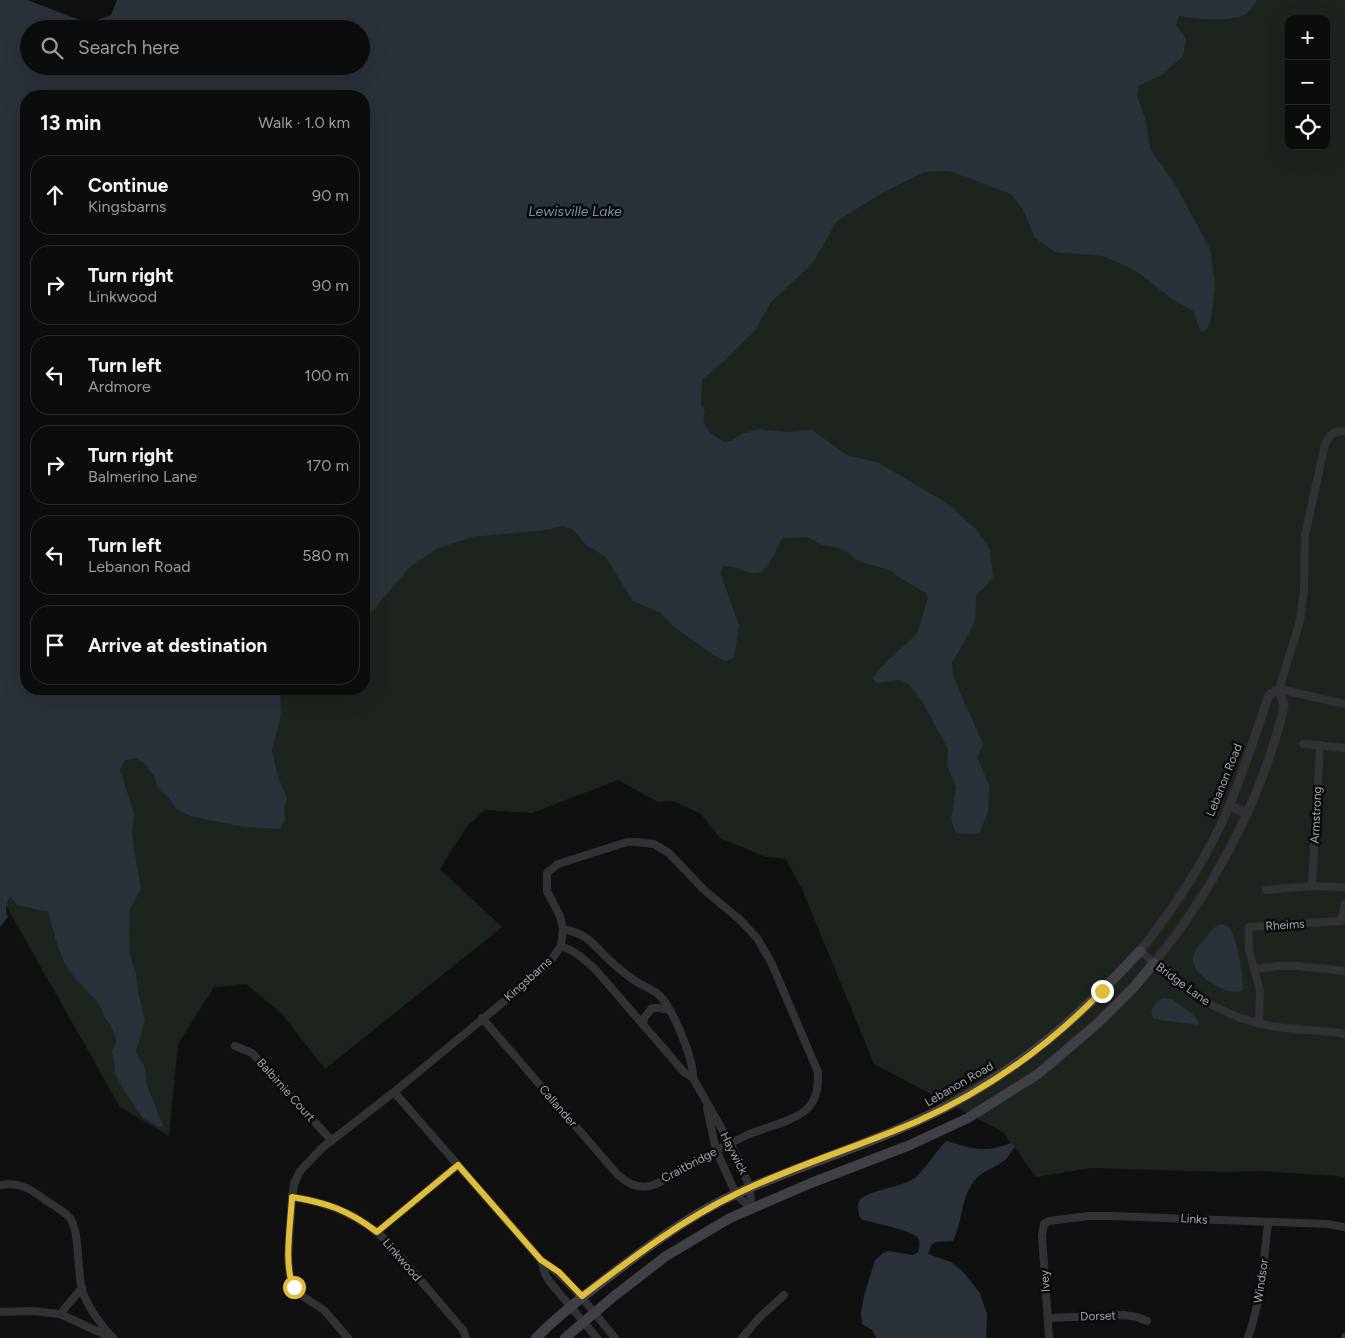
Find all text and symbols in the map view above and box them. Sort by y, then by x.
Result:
map controls [1285,15,1330,150]
button: + [1285,15,1330,60]
search box [20,20,370,75]
icon: search [38,34,66,62]
text: Search here [78,36,180,59]
button: − [1285,60,1330,105]
button: locate [1285,105,1330,150]
text: 13 min [40,110,101,135]
text: Walk · 1.0 km [258,113,350,132]
text: Continue [88,174,168,197]
icon: ahead [41,181,69,209]
text: 90 m [312,186,349,205]
text: Kingsbarns [88,197,167,216]
water label: Lewisville Lake [528,203,622,220]
text: Turn right [88,264,174,287]
icon: right [41,271,69,299]
text: 90 m [312,276,349,295]
text: Linkwood [88,287,157,306]
text: Turn left [88,354,162,377]
icon: left [41,361,69,389]
text: 100 m [304,366,349,385]
text: Ardmore [88,377,151,396]
text: Turn right [88,444,174,467]
icon: right [41,451,69,479]
text: 170 m [306,456,349,475]
text: Balmerino Lane [88,467,197,486]
text: Turn left [88,534,162,557]
icon: left [41,541,69,569]
text: 580 m [302,546,349,565]
text: Lebanon Road [88,557,191,576]
icon: arrive [41,631,69,659]
text: Arrive at destination [88,634,267,657]
street label: Lebanon Road [1203,742,1245,818]
street label: Armstrong [1308,786,1324,844]
street label: Rheims [1265,917,1306,933]
street label: Kingsbarns [501,954,555,1004]
street label: Bridge Lane [1153,960,1213,1009]
route end [1091,980,1114,1003]
street label: Balbirnie Court [254,1056,318,1125]
street label: Lebanon Road [922,1059,996,1109]
street label: Callander [536,1082,580,1130]
street label: Haywick [717,1129,751,1177]
street label: Craitbridge [659,1144,719,1185]
street label: Links [1180,1211,1208,1227]
street label: Linkwood [380,1236,424,1284]
street label: Windsor [1251,1258,1271,1304]
street label: Ivey [1037,1269,1053,1292]
route start [283,1276,306,1299]
street label: Dorset [1080,1308,1117,1324]

